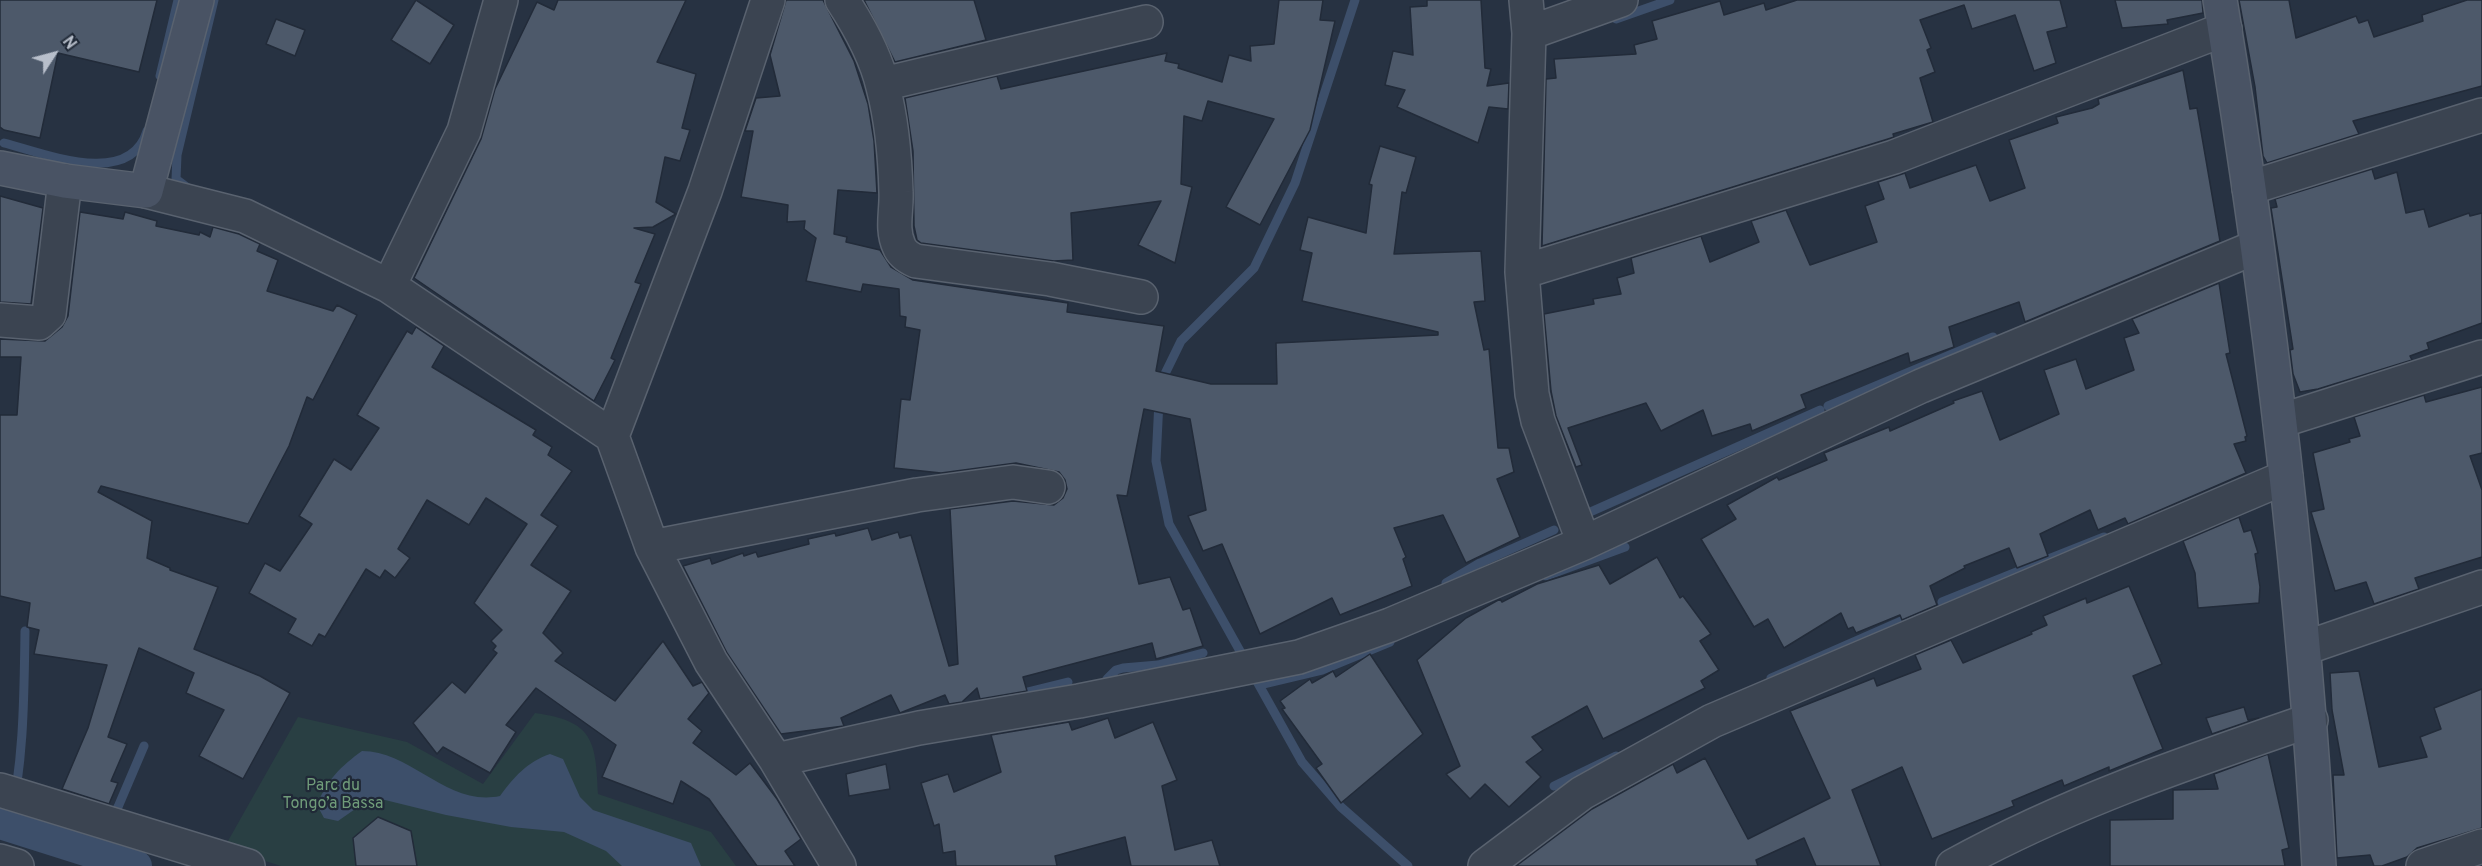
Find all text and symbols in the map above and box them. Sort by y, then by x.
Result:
north arrow [24,24,84,84]
text: N [57,33,80,54]
park label: Parc du Tongo’a Bassa [283,777,383,815]

